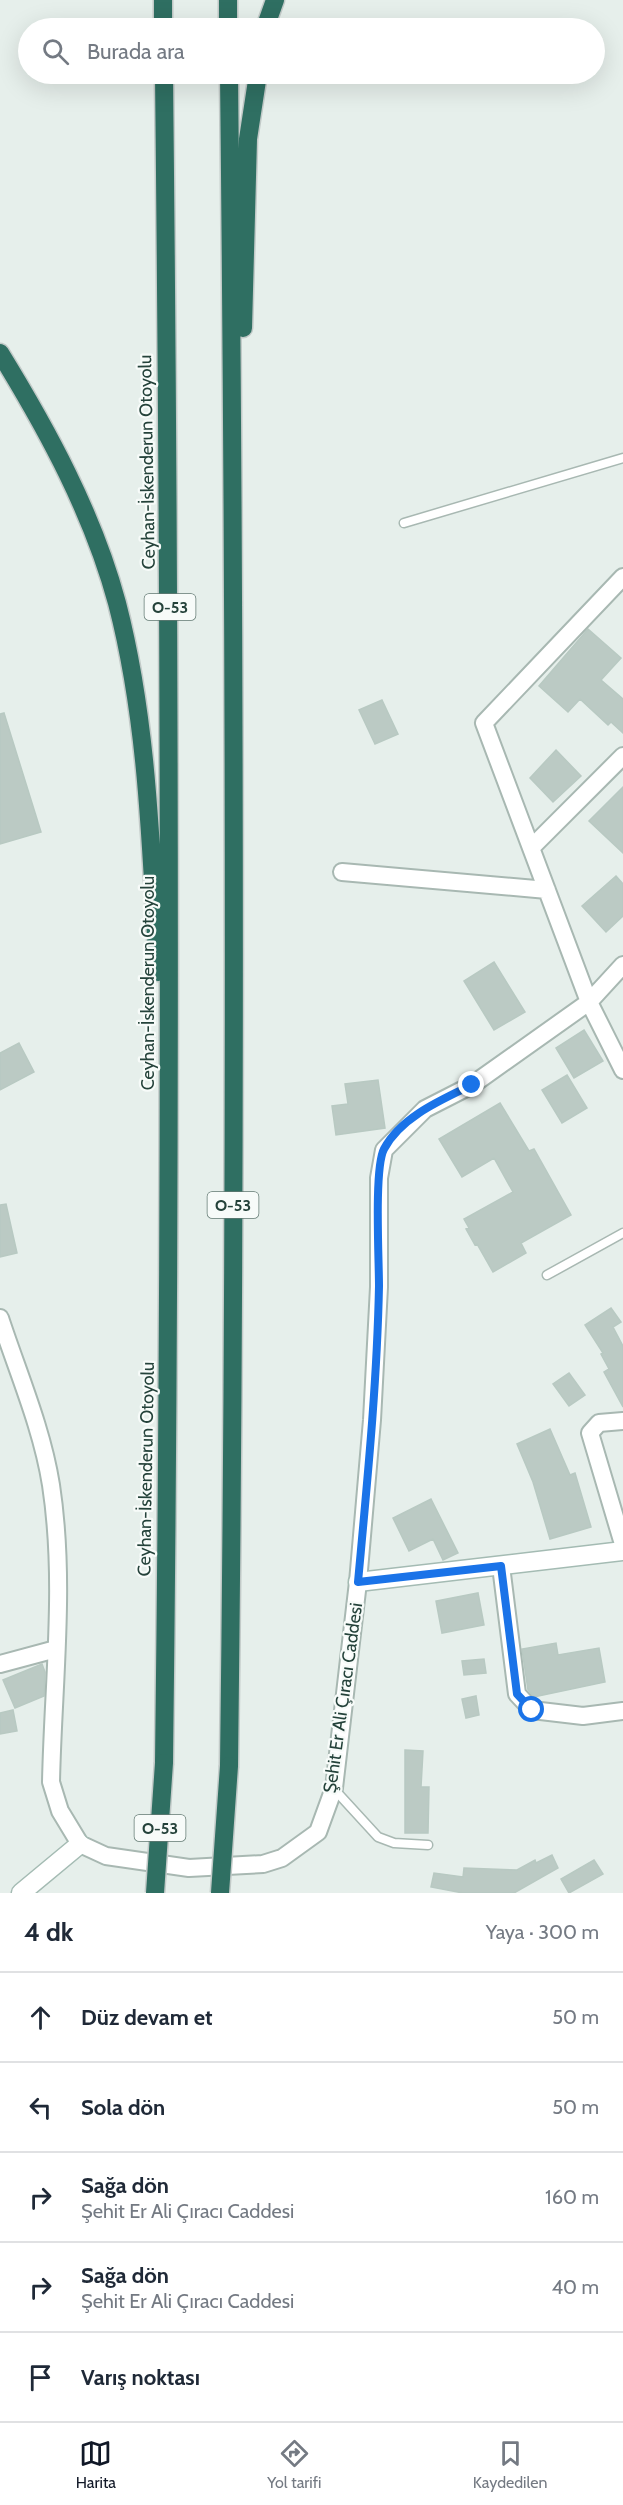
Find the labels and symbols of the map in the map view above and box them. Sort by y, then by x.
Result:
street label: Ceyhan-İskenderun Otoyolu [134,355,160,569]
road number: O-53 [144,594,195,620]
street label: Ceyhan-İskenderun Otoyolu [137,876,159,1090]
route end [458,1071,484,1097]
road number: O-53 [208,1192,258,1218]
street label: Ceyhan-İskenderun Otoyolu [133,1362,159,1576]
street label: Şehit Er Ali Çıracı Caddesi [319,1601,367,1795]
route start [518,1696,544,1722]
road number: O-53 [134,1815,186,1841]

